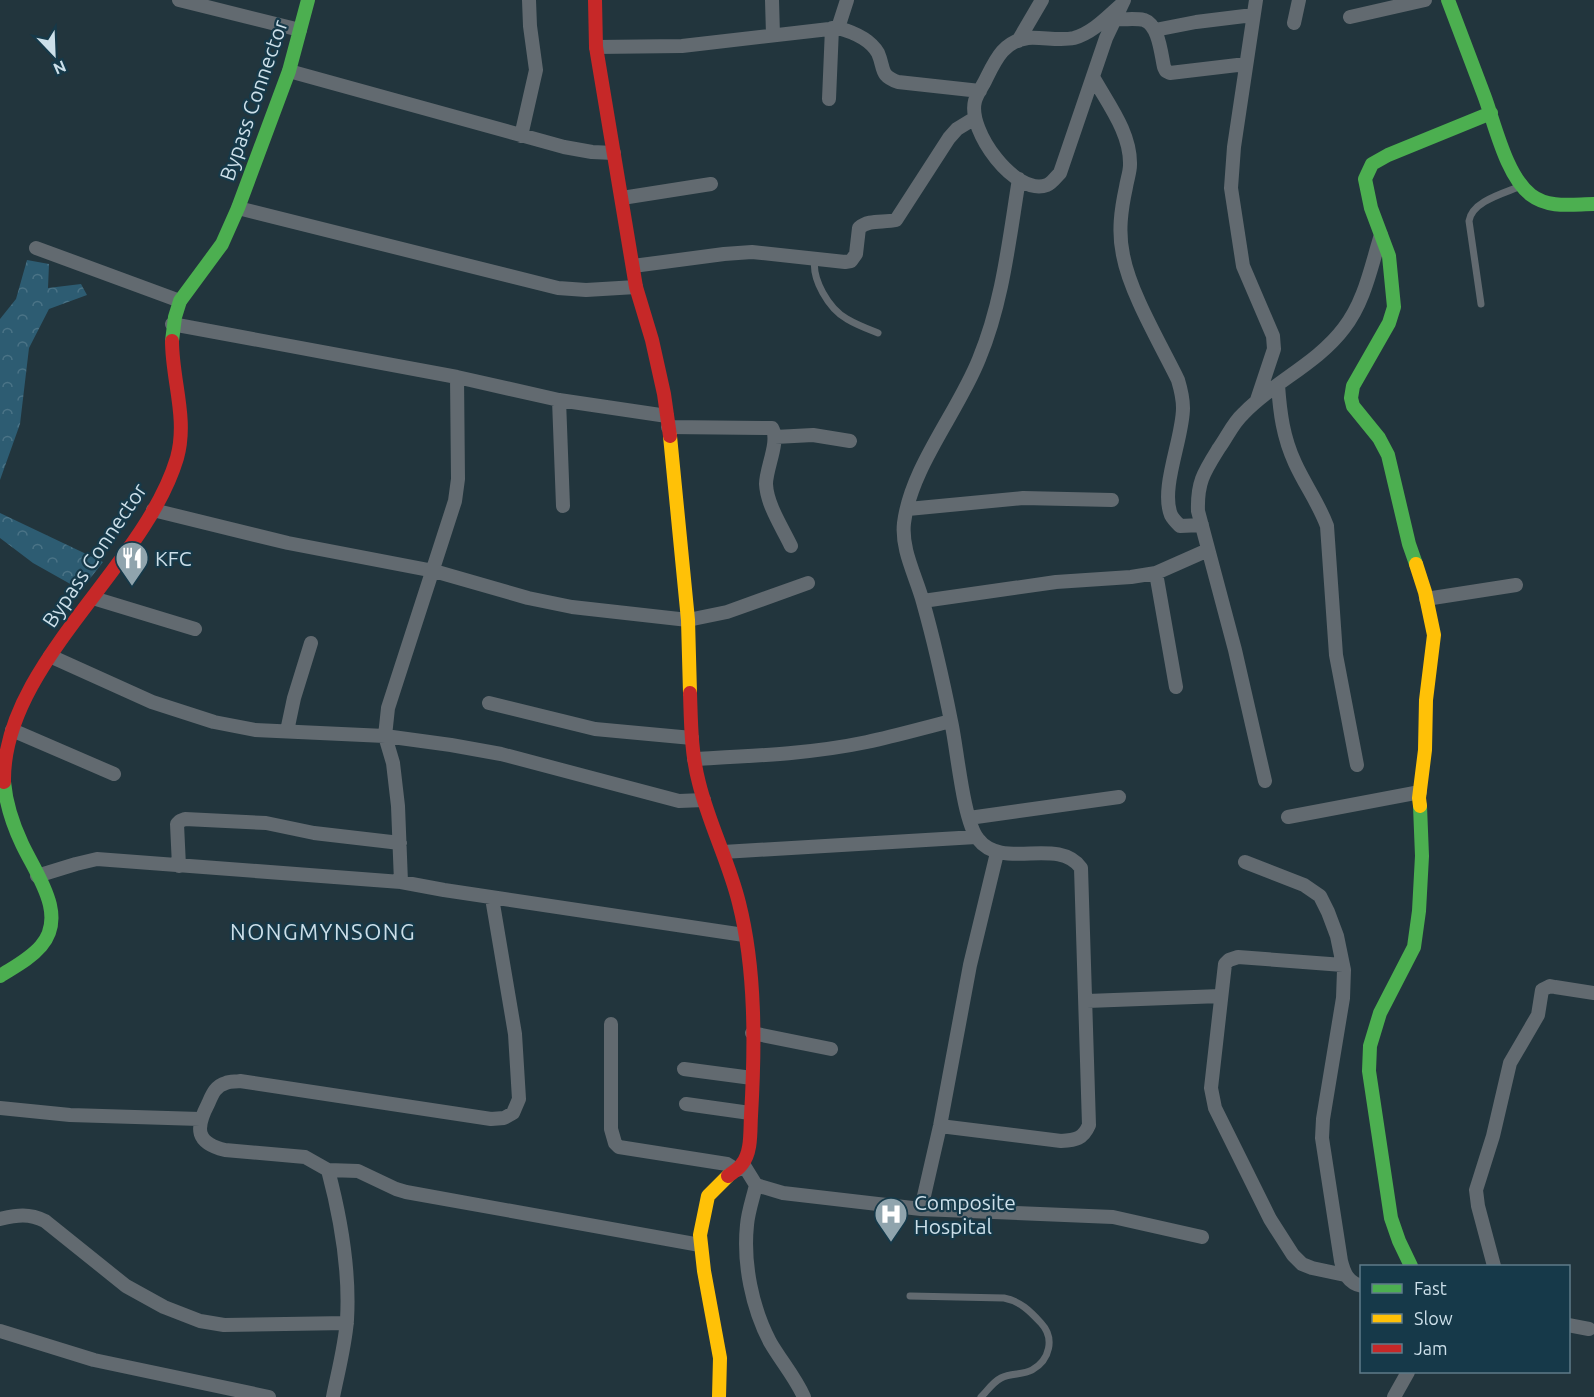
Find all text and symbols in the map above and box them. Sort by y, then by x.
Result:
street label: Bypass Connector [214,16,292,184]
north arrow [24,24,84,84]
text: N [51,57,69,78]
street label: Bypass Connector [37,478,151,632]
restaurant icon: KFC [114,540,150,587]
place label: KFC [155,546,192,570]
district label: NONGMYNSONG [230,919,416,944]
place label: Composite Hospital [914,1190,1016,1238]
hospital icon: Composite Hospital [873,1196,909,1243]
legend [1360,1265,1570,1373]
text: Fast [1414,1278,1447,1298]
text: Slow [1414,1308,1453,1328]
text: Jam [1414,1338,1448,1358]

